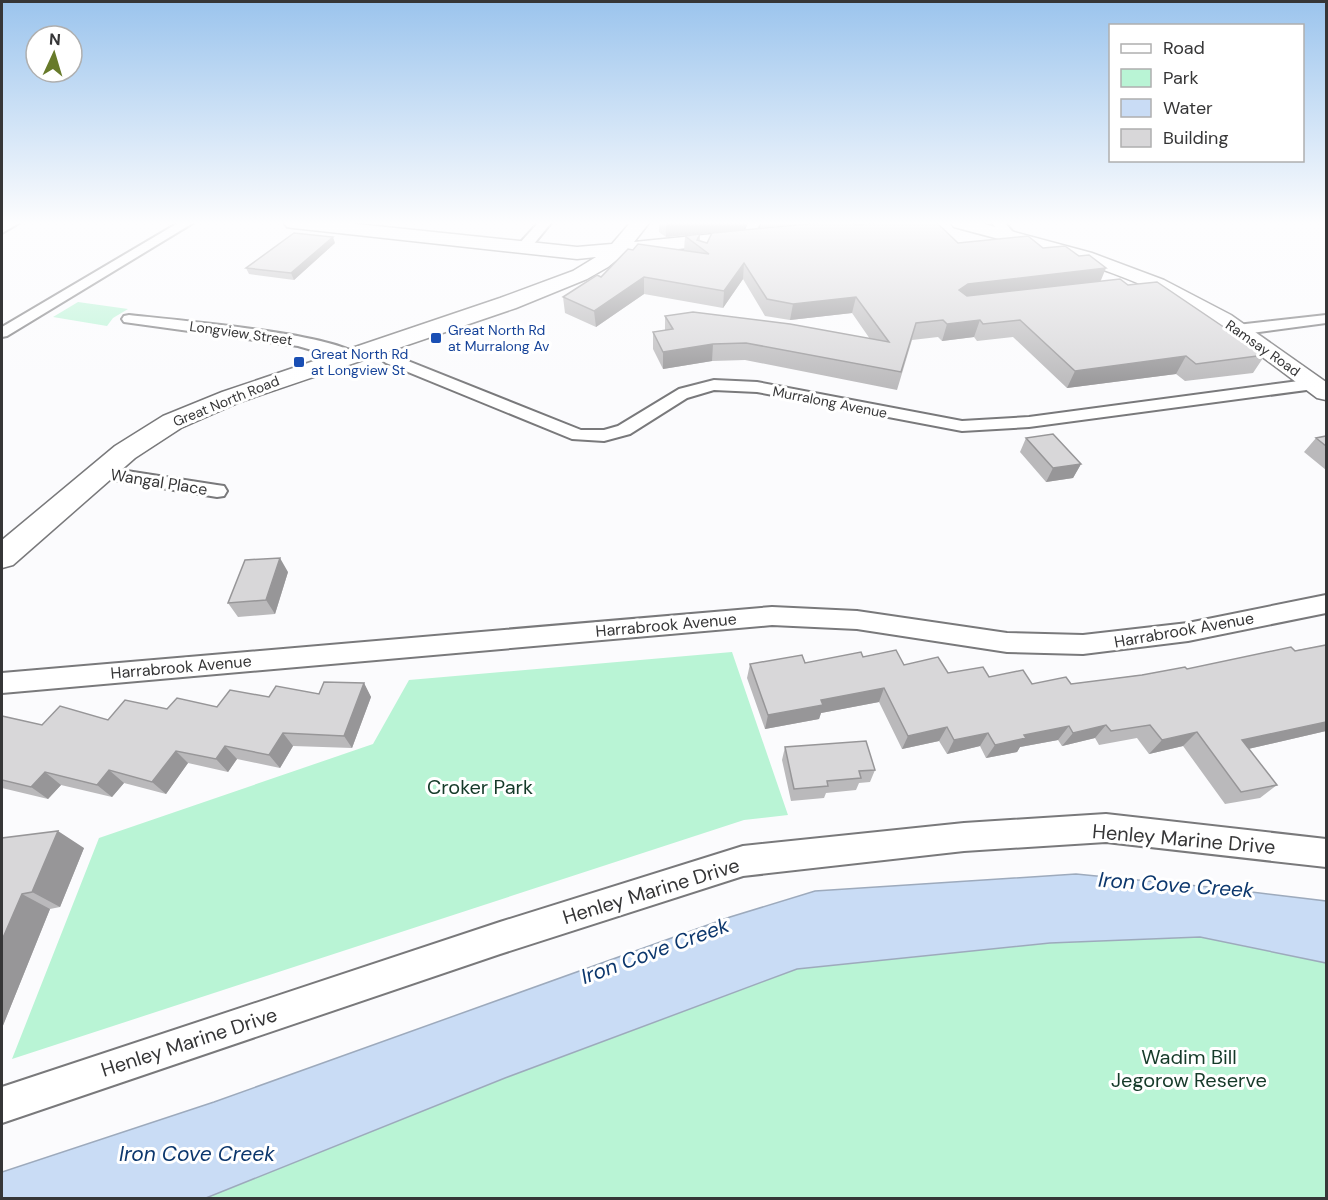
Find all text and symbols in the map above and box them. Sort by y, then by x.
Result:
north arrow [24,24,84,84]
legend [1109,24,1304,162]
text: N [48,29,62,50]
text: Road [1163,36,1205,60]
text: Park [1163,66,1199,90]
text: Water [1163,96,1213,120]
text: Building [1163,126,1228,150]
street label: Ramsay Road [1222,316,1304,380]
street label: Longview Street [188,317,294,349]
place label: Great North Rd at Murralong Av [448,321,550,355]
marker: Great North Rd at Murralong Av [429,331,443,345]
place label: Great North Rd at Longview St [311,345,408,379]
marker: Great North Rd at Longview St [292,355,306,369]
street label: Great North Road [170,371,282,431]
street label: Murralong Avenue [771,382,889,422]
street label: Wangal Place [109,464,209,500]
street label: Harrabrook Avenue [1113,607,1255,653]
street label: Harrabrook Avenue [595,608,737,642]
street label: Harrabrook Avenue [110,650,252,684]
park label: Croker Park [427,774,533,800]
street label: Henley Marine Drive [1091,818,1277,860]
street label: Henley Marine Drive [559,852,743,930]
water label: Iron Cove Creek [1097,866,1255,904]
water label: Iron Cove Creek [577,911,733,991]
street label: Henley Marine Drive [98,1001,280,1083]
park label: Wadim Bill Jegorow Reserve [1111,1044,1267,1093]
water label: Iron Cove Creek [119,1140,275,1168]

